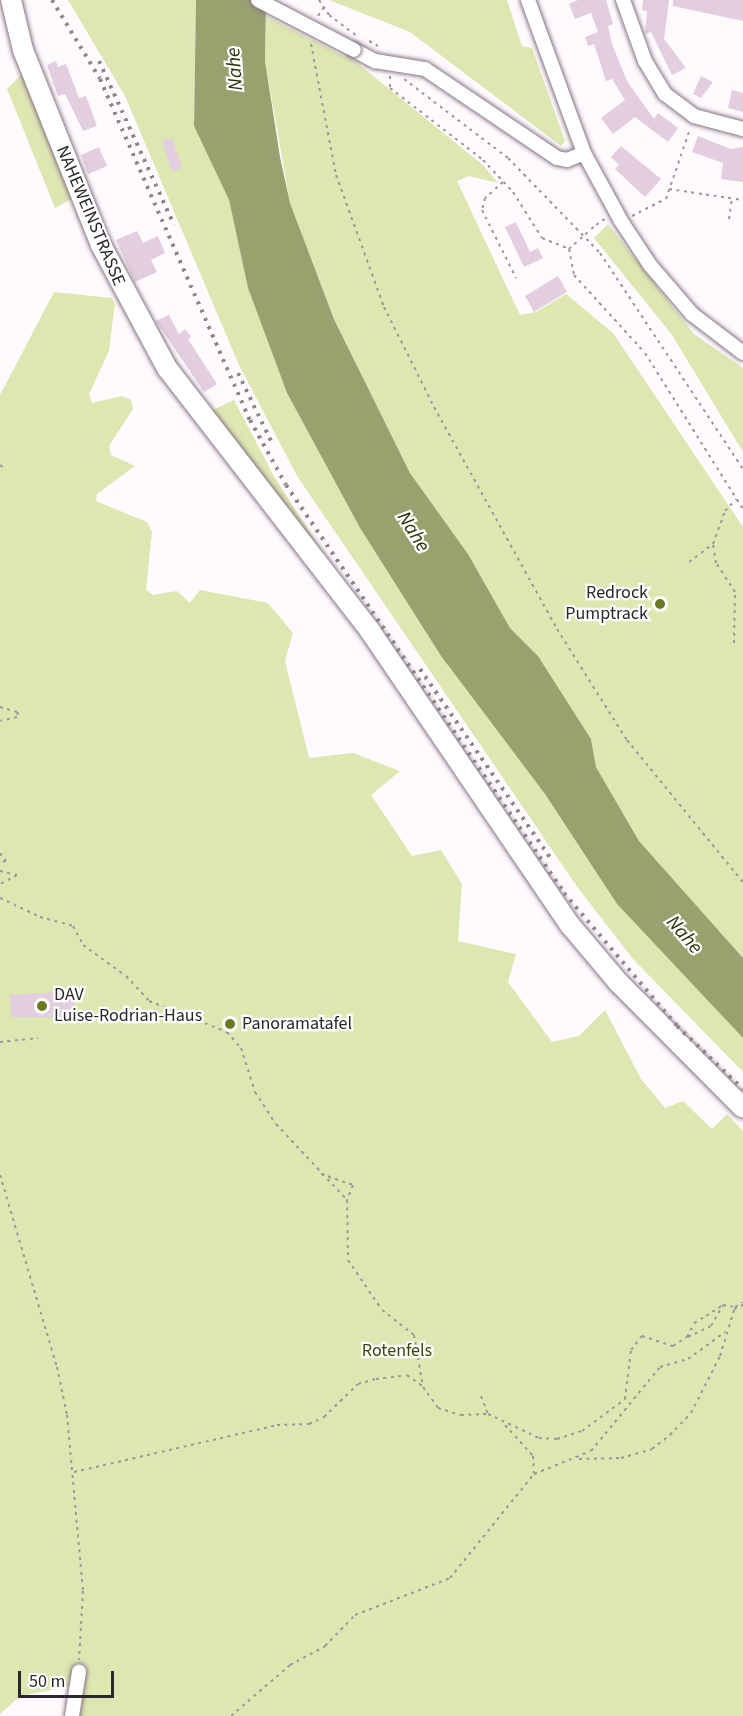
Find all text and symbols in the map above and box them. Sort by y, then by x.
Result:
water label: Nahe [222,47,248,91]
street label: NAHEWEINSTRASSE [51,143,129,289]
water label: Nahe [391,507,435,557]
place label: Redrock Pumptrack [565,583,648,626]
marker: Redrock Pumptrack [653,597,667,611]
water label: Nahe [661,911,707,959]
place label: DAV Luise-Rodrian-Haus [54,985,202,1028]
marker: DAV Luise-Rodrian-Haus [35,999,49,1013]
place label: Panoramatafel [242,1013,352,1035]
marker: Panoramatafel [223,1017,237,1031]
park label: Rotenfels [362,1340,432,1362]
scale bar [21,1659,117,1697]
text: 50 m [29,1669,65,1694]

